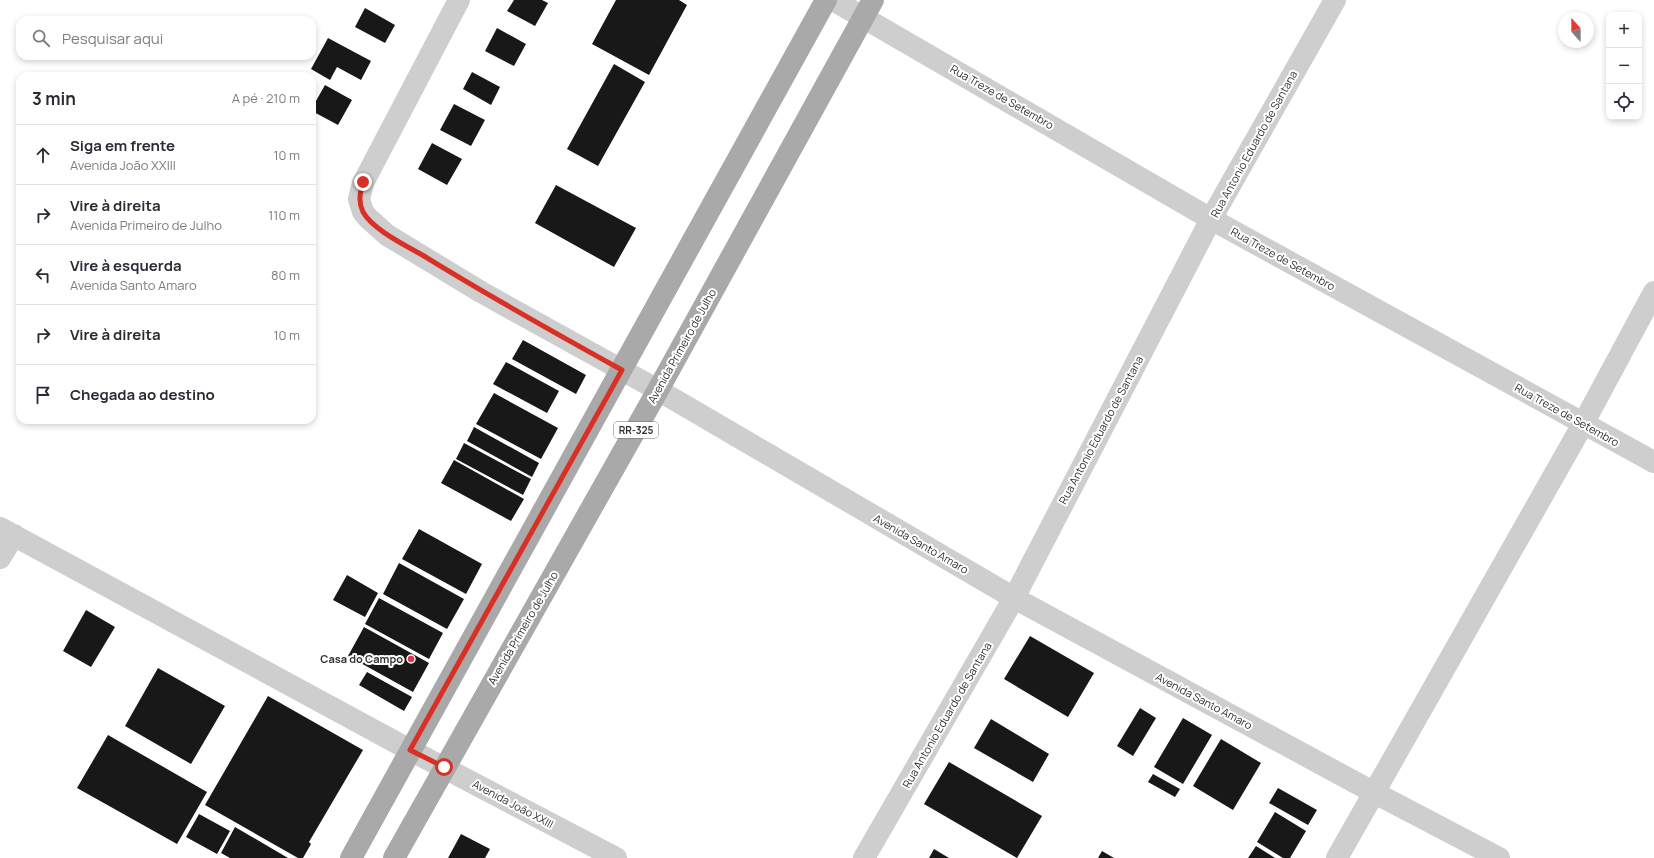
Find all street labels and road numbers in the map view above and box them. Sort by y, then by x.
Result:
street label: Rua Treze de Setembro [948,61,1057,133]
street label: Rua Antonio Eduardo de Santana [1207,68,1300,220]
street label: Rua Treze de Setembro [1228,224,1339,294]
street label: Avenida Primeiro de Julho [644,285,720,406]
street label: Rua Antonio Eduardo de Santana [1055,353,1146,507]
street label: Rua Treze de Setembro [1512,380,1623,450]
road number: RR-325 [614,422,658,438]
street label: Avenida Santo Amaro [871,510,972,577]
street label: Avenida Primeiro de Julho [484,568,561,687]
street label: Rua Antonio Eduardo de Santana [899,639,995,790]
street label: Avenida Santo Amaro [1153,669,1256,733]
street label: Avenida João XXIII [470,776,556,831]

